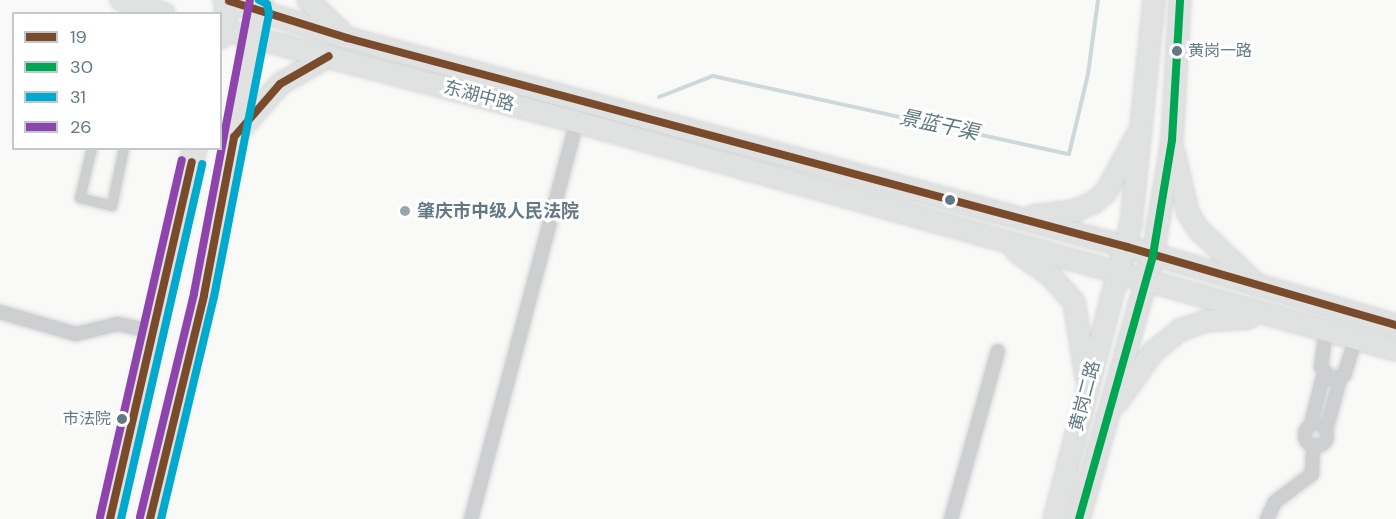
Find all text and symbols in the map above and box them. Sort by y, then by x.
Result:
legend [12,12,222,150]
text: 19 [70,25,87,49]
place label: 黄岗一路 [1188,41,1252,61]
marker: 黄岗一路 [1171,45,1183,57]
text: 30 [70,55,93,79]
street label: 东湖中路 [441,76,517,116]
text: 31 [70,85,86,109]
water label: 景蓝干渠 [897,105,981,145]
text: 26 [70,115,92,139]
unlabelled marker [944,194,956,206]
place label: 肇庆市中级人民法院 [417,200,579,222]
marker: 肇庆市中级人民法院 [398,204,412,218]
street label: 黄岗二路 [1065,358,1105,434]
place label: 市法院 [63,409,111,429]
marker: 市法院 [116,413,128,425]

